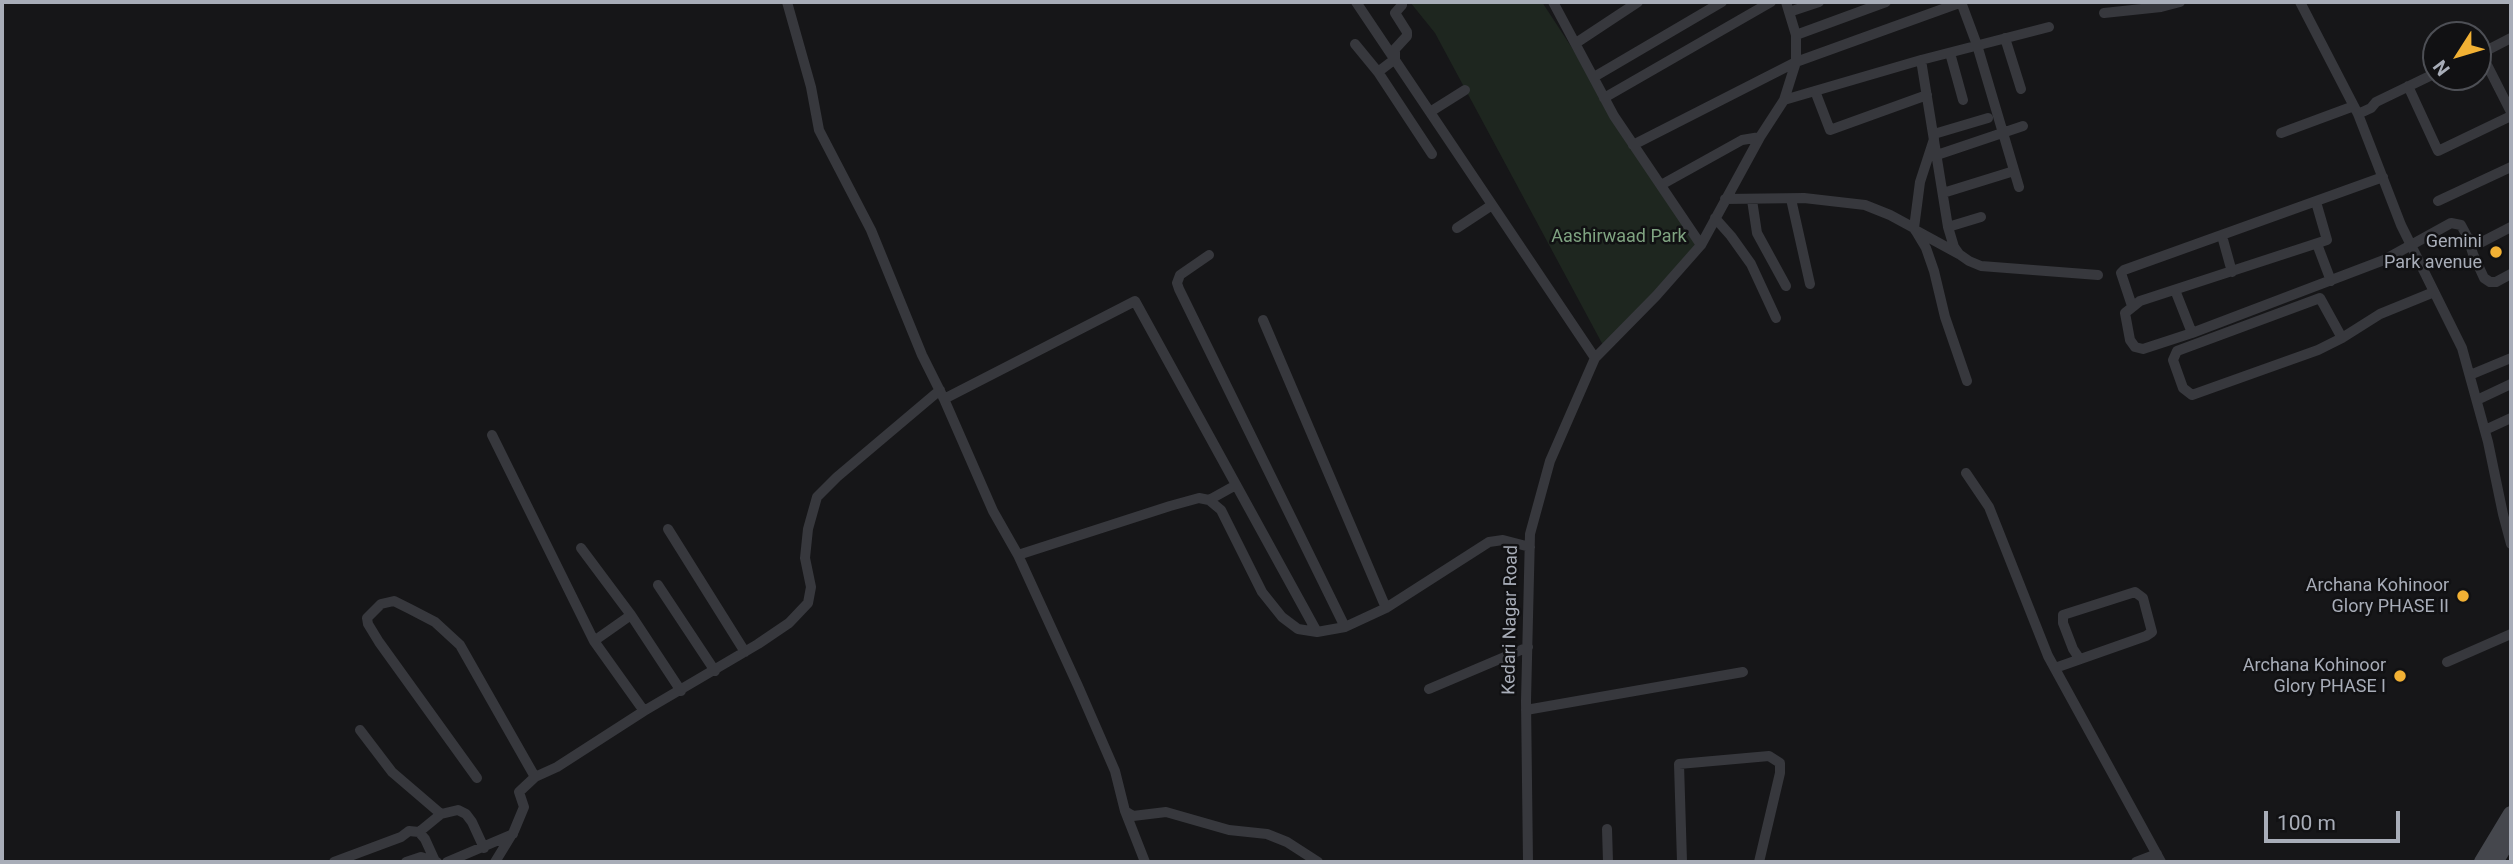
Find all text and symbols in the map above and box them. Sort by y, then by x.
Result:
north arrow [2422,21,2492,91]
text: N [2428,55,2455,80]
park label: Aashirwaad Park [1551,226,1687,248]
place label: Gemini Park avenue [2384,231,2482,274]
marker: Gemini Park avenue [2488,244,2504,260]
street label: Kedari Nagar Road [1499,545,1523,695]
place label: Archana Kohinoor Glory PHASE II [2306,575,2449,618]
marker: Archana Kohinoor Glory PHASE II [2455,588,2471,604]
place label: Archana Kohinoor Glory PHASE I [2243,655,2386,698]
marker: Archana Kohinoor Glory PHASE I [2392,668,2408,684]
scale bar [2268,798,2404,842]
text: 100 m [2277,811,2336,835]

